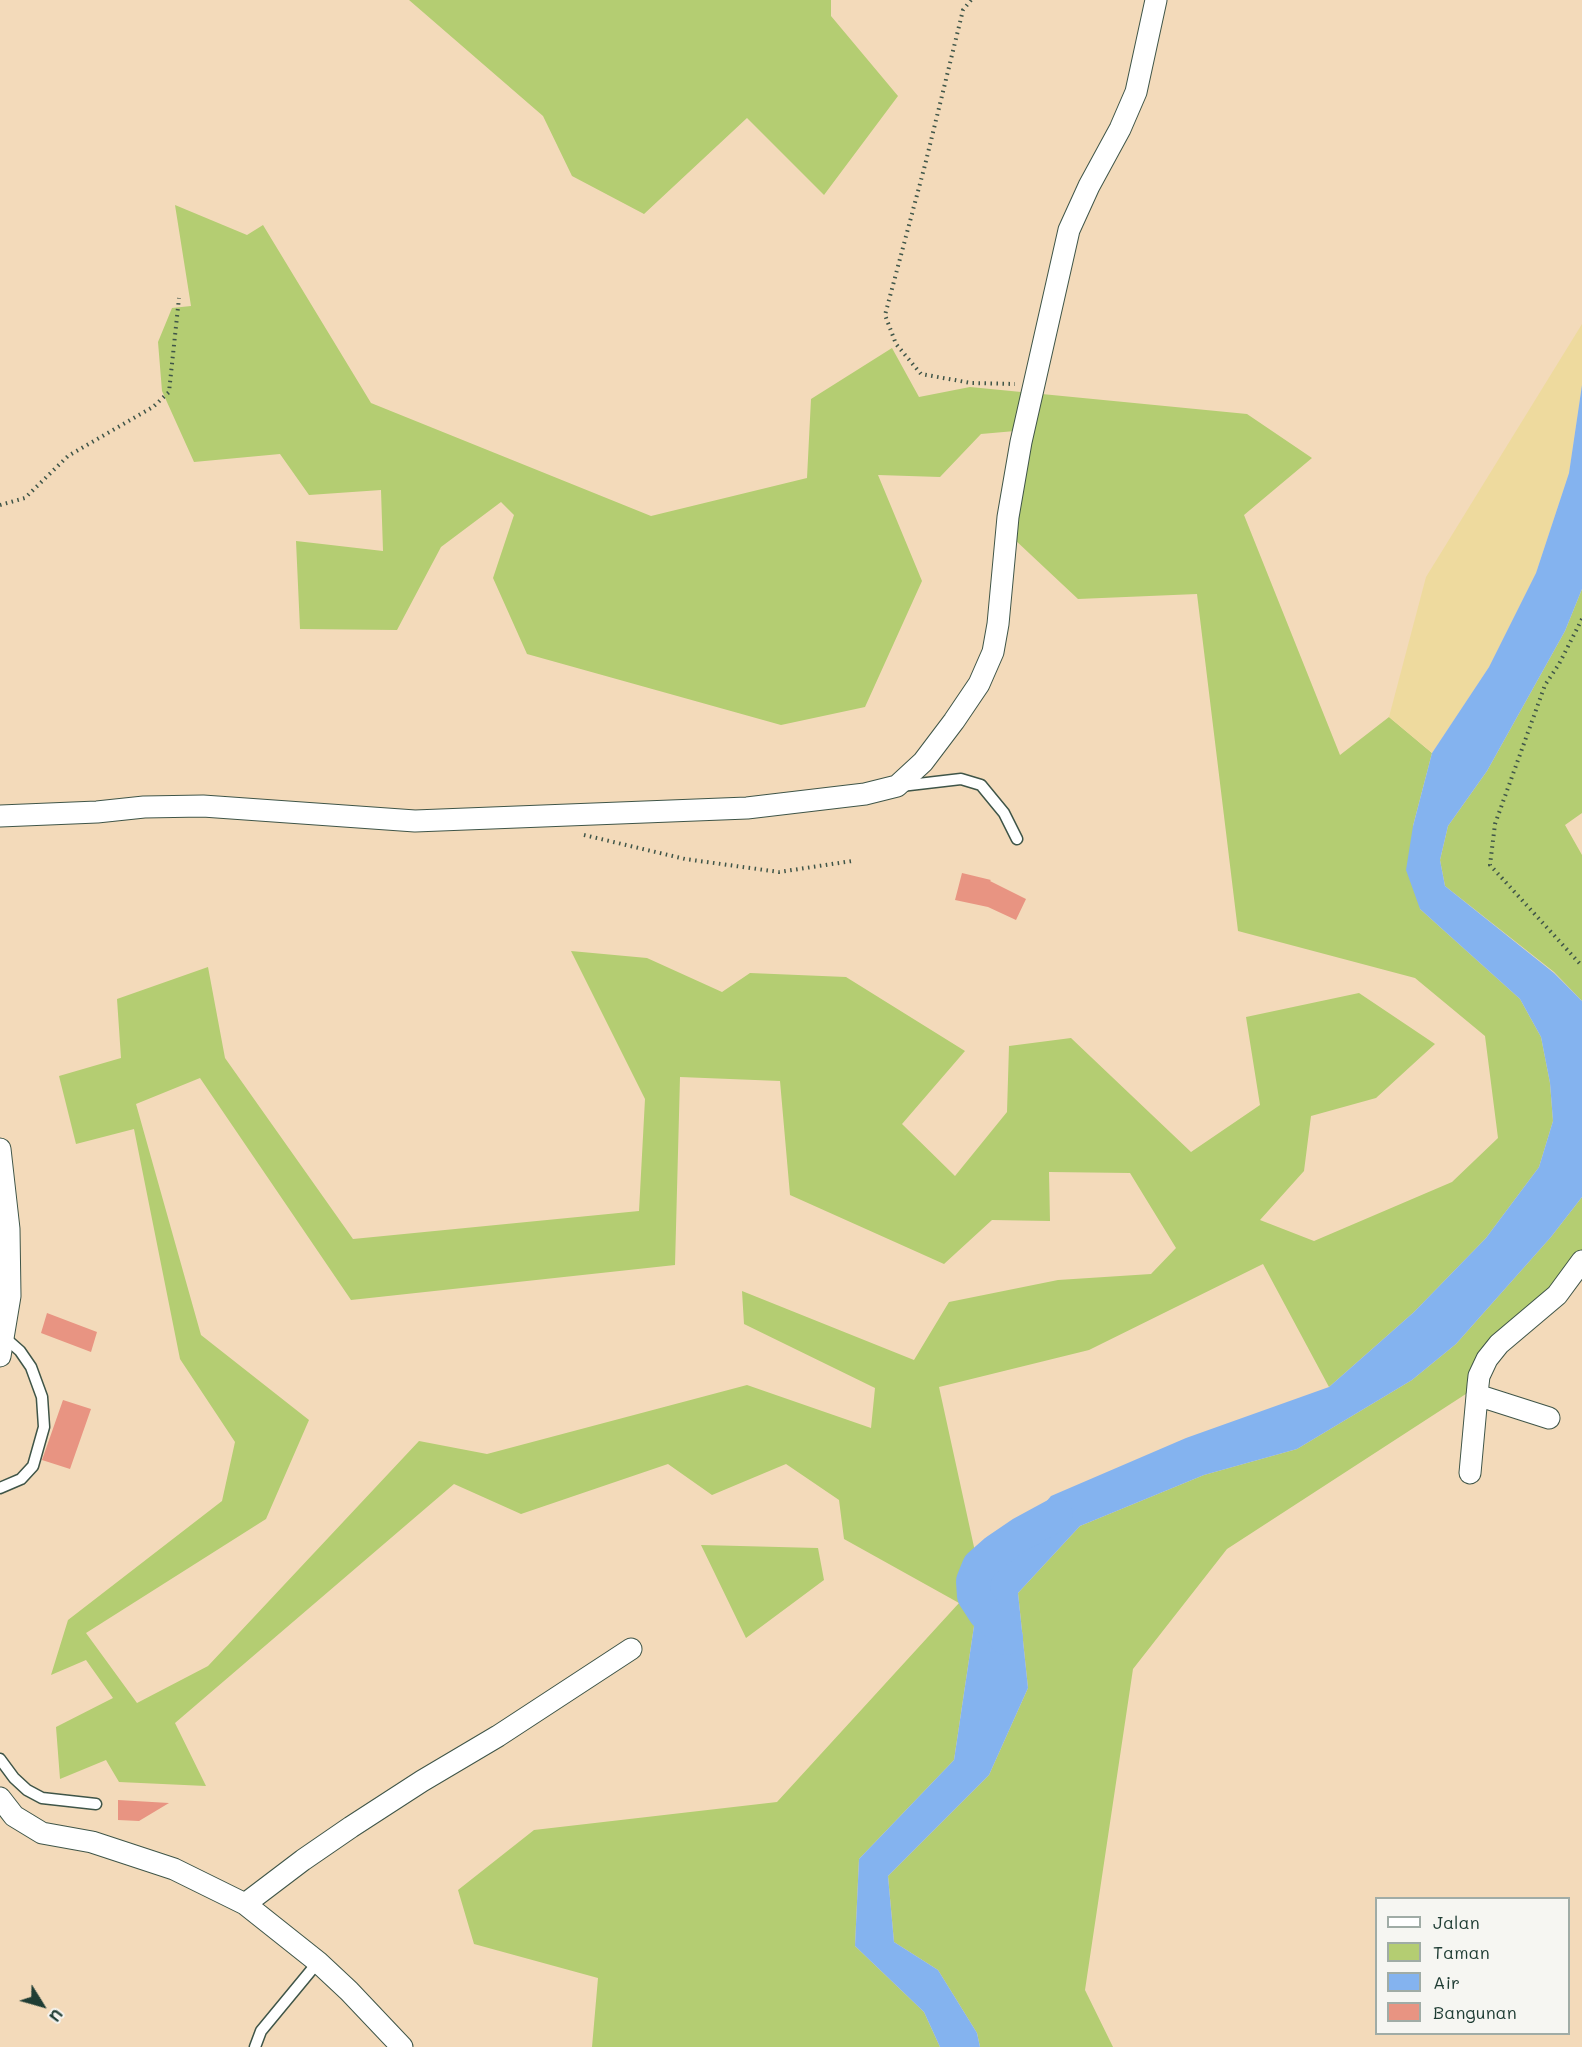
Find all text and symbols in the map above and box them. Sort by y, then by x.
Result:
legend [1375,1897,1570,2035]
text: Jalan [1433,1910,1480,1934]
text: Taman [1433,1940,1490,1964]
text: Air [1433,1970,1460,1994]
north arrow [12,1975,72,2035]
text: Bangunan [1433,2000,1517,2024]
text: U [45,2005,69,2027]

